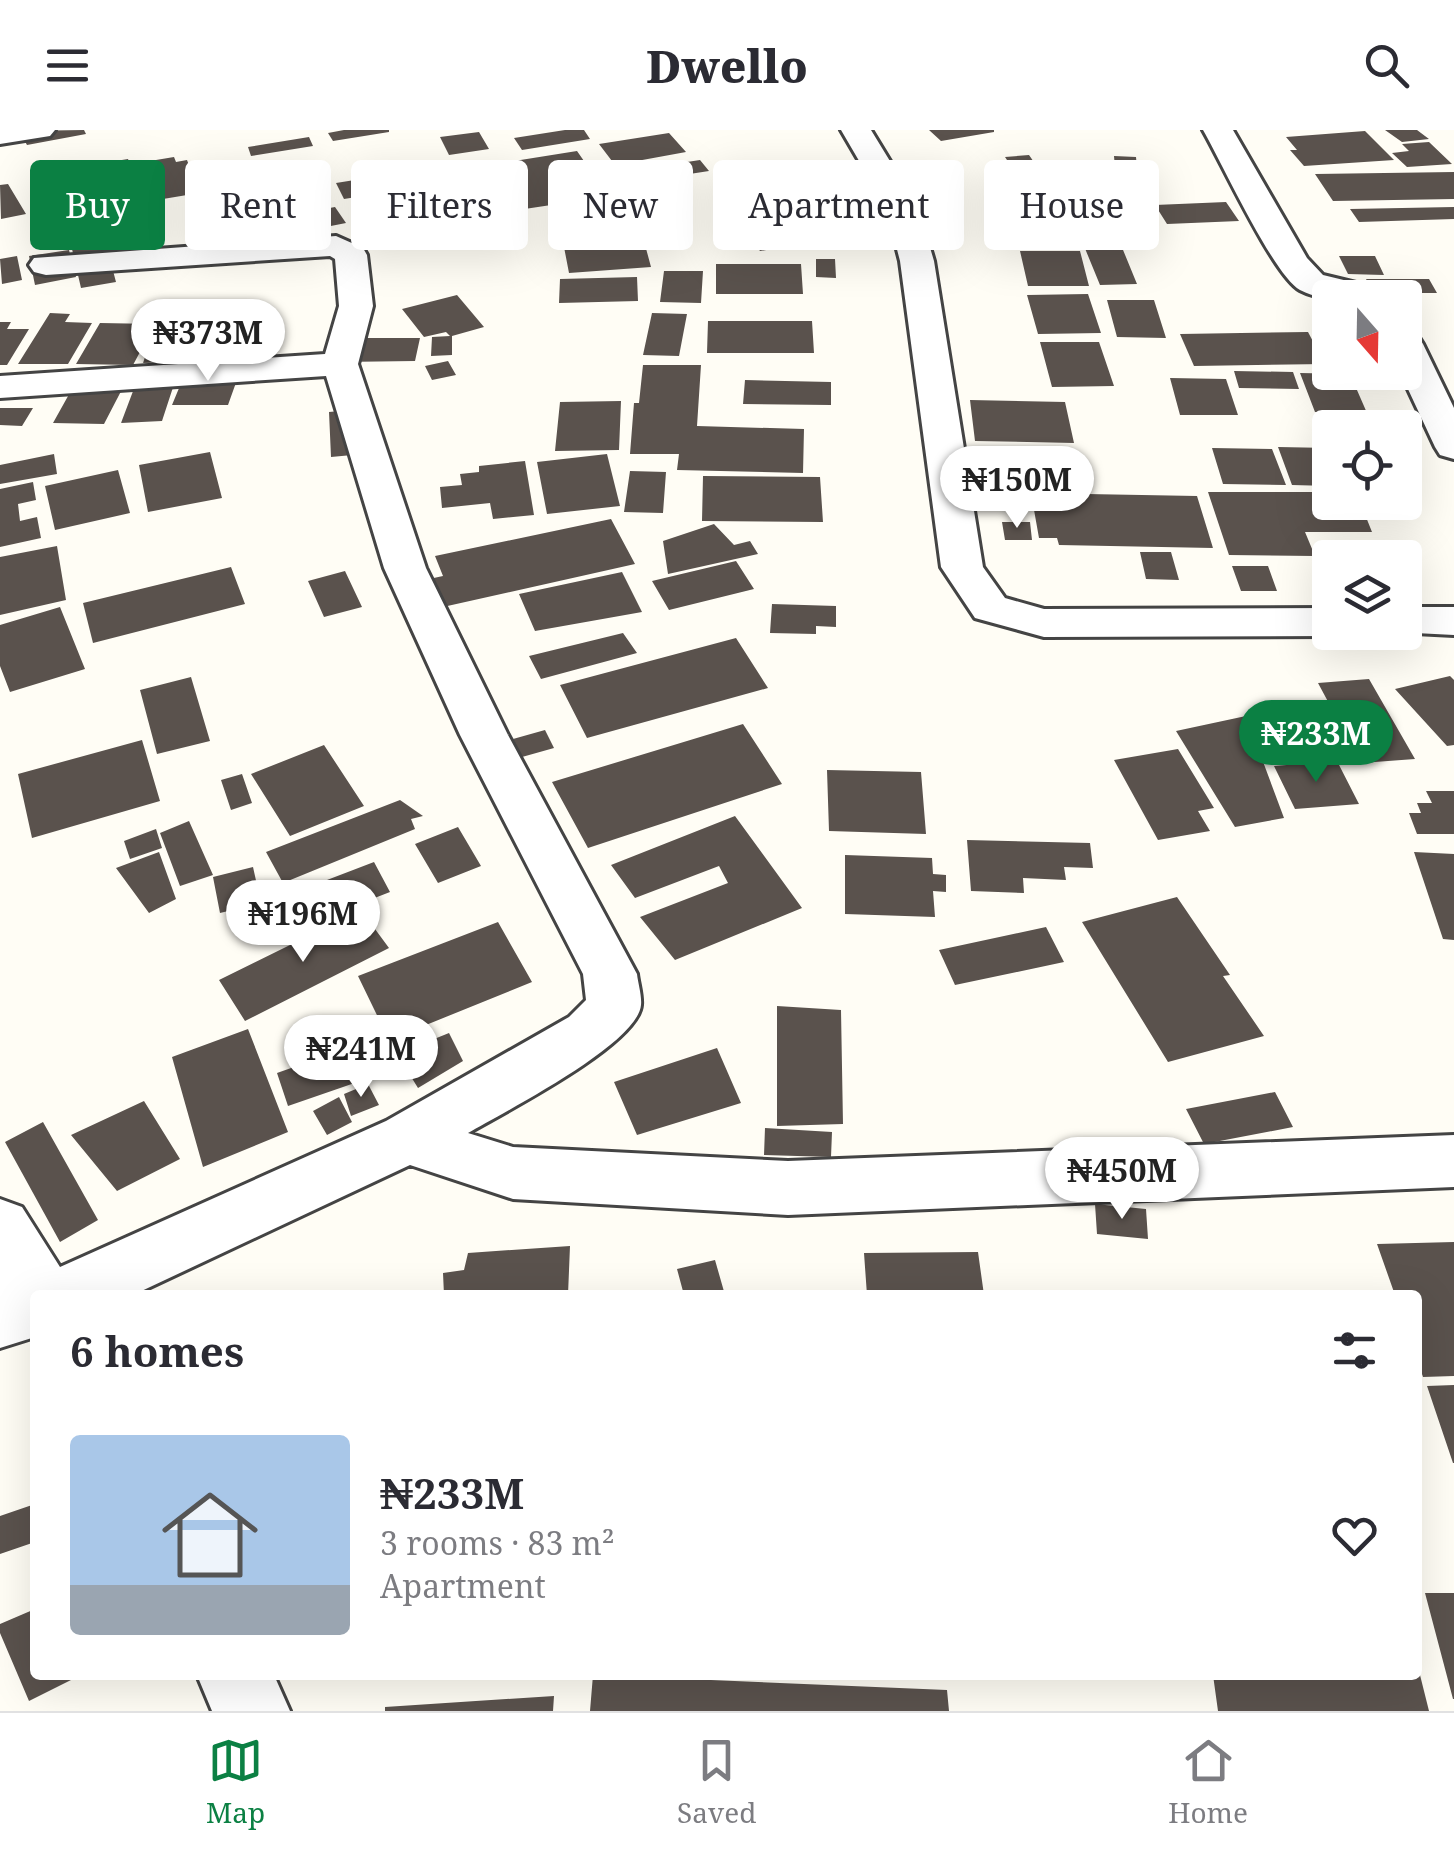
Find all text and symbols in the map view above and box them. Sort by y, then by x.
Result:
text: Dwello [646,35,808,96]
icon: menu [40,38,95,93]
icon: search [1359,38,1414,93]
chip: Buy [30,160,165,250]
chip: Rent [185,160,331,250]
chip: Filters [351,160,528,250]
chip: New [548,160,693,250]
chip: Apartment [713,160,964,250]
chip: House [984,160,1159,250]
north arrow [1312,280,1422,390]
map controls [1312,280,1422,650]
pin: ₦373M [138,299,278,384]
text: ₦373M [153,310,263,353]
button: locate [1312,410,1422,520]
pin: ₦150M [947,446,1087,531]
text: ₦150M [962,457,1072,500]
button: layers [1312,540,1422,650]
pin: ₦233M [1246,700,1386,785]
text: ₦233M [1261,711,1371,754]
pin: ₦196M [233,880,373,965]
text: ₦196M [248,891,358,934]
pin: ₦241M [291,1015,431,1100]
text: ₦241M [306,1026,416,1069]
pin: ₦450M [1052,1137,1192,1222]
text: ₦450M [1067,1148,1177,1191]
text: 6 homes [70,1322,244,1379]
icon: filters [1327,1323,1382,1378]
text: ₦233M [380,1464,524,1521]
icon: home [150,1475,270,1595]
icon: heart [1327,1508,1382,1563]
text: 3 rooms · 83 m² [380,1521,615,1564]
text: Apartment [380,1564,546,1607]
tab: Map [206,1733,265,1831]
tab: Saved [677,1733,756,1831]
tab: Home [1168,1733,1248,1831]

